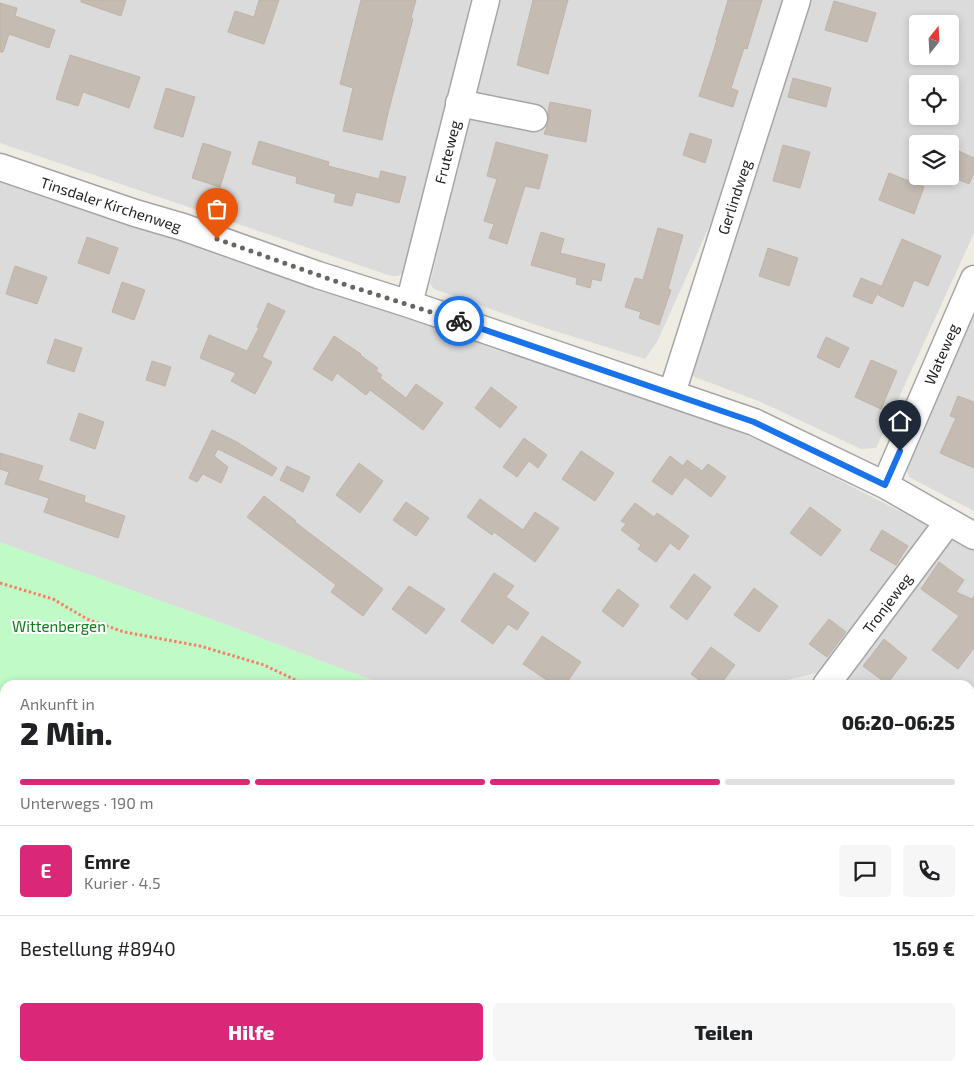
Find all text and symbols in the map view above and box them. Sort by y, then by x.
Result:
north arrow [909,15,959,65]
map controls [909,15,959,185]
button: locate [909,75,959,125]
street label: Fruteweg [430,118,464,186]
button: layers [909,135,959,185]
street label: Gerlindweg [713,157,755,237]
street label: Tinsdaler Kirchenweg [38,173,184,235]
pin [196,188,238,239]
icon: bag [203,195,231,223]
courier [434,296,484,346]
icon: bike [445,307,473,335]
street label: Wateweg [920,320,962,387]
pin [879,400,921,451]
icon: home [886,407,914,435]
street label: Tronjeweg [858,569,917,637]
park label: Wittenbergen [12,617,106,635]
text: Ankunft in [20,694,95,713]
text: 06:20–06:25 [842,711,955,734]
text: 2 Min. [20,713,113,751]
text: Unterwegs · 190 m [20,793,154,812]
button: chat [839,845,891,897]
button: phone [903,845,955,897]
text: Emre [84,850,130,873]
text: E [41,859,51,882]
text: Kurier · 4.5 [84,873,161,892]
text: Bestellung #8940 [20,937,176,960]
text: 15.69 € [893,937,955,960]
button: Hilfe [20,1003,483,1061]
button: Teilen [493,1003,955,1061]

